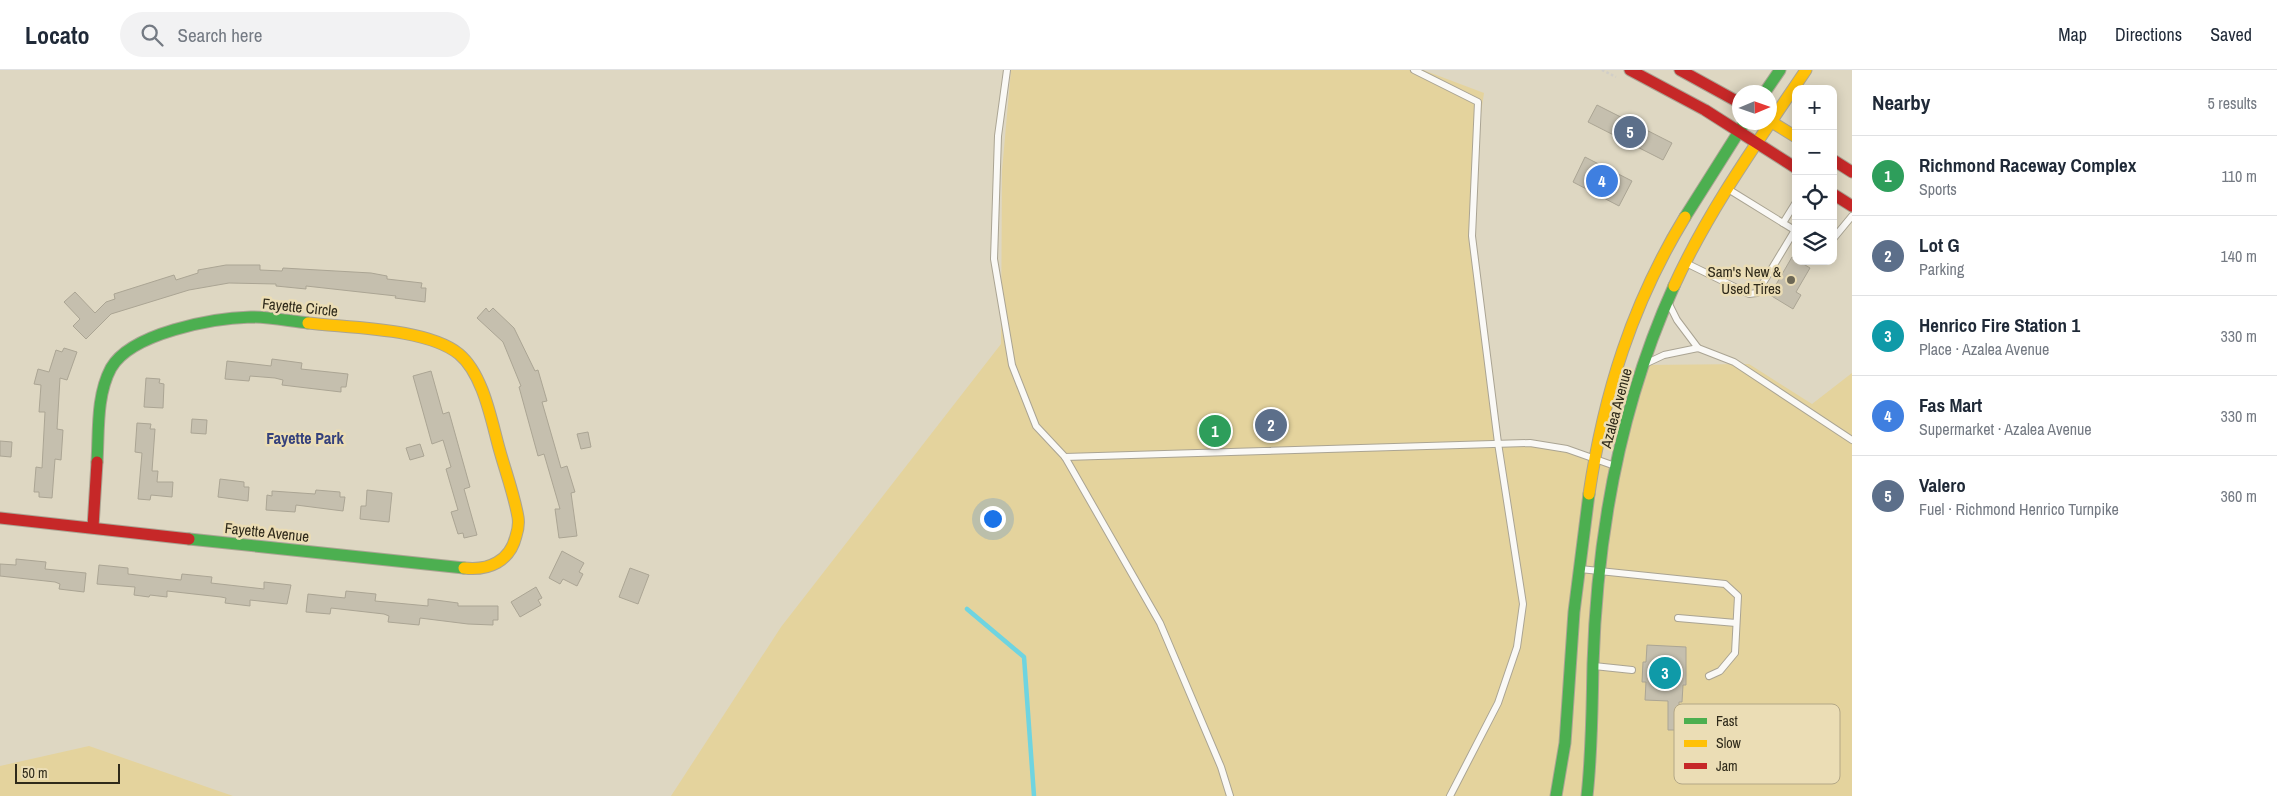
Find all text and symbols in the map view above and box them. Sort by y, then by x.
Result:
search box [120,12,470,57]
text: Locato [25,19,90,51]
icon: search [138,21,166,49]
text: Search here [178,22,262,48]
text: Map [2058,22,2087,47]
text: Directions [2115,22,2182,47]
text: Saved [2210,22,2252,47]
north arrow [1732,85,1777,130]
map controls [1792,85,1837,265]
button: + [1792,85,1837,130]
text: Nearby [1872,88,1930,117]
text: 5 results [2207,92,2257,114]
pin: 5 [1614,113,1646,151]
button: − [1792,130,1837,175]
text: Richmond Raceway Complex [1919,152,2136,178]
pin: 4 [1586,162,1618,200]
text: 1 [1884,165,1892,187]
text: 110 m [2221,165,2257,187]
button: locate [1792,175,1837,220]
text: Sports [1919,178,1957,200]
button: layers [1792,220,1837,265]
text: Lot G [1919,232,1960,258]
text: 2 [1884,245,1892,267]
text: 140 m [2221,245,2257,267]
text: Parking [1919,258,1964,280]
place label: Sam's New & Used Tires [1708,261,1782,299]
marker: Sam's New & Used Tires [1785,274,1797,286]
street label: Fayette Circle [261,293,339,321]
text: Henrico Fire Station 1 [1919,312,2080,338]
text: 3 [1884,325,1892,347]
text: 330 m [2221,325,2257,347]
text: Place · Azalea Avenue [1919,338,2049,360]
street label: Azalea Avenue [1595,366,1637,451]
text: Fas Mart [1919,392,1982,418]
text: 4 [1884,405,1892,427]
text: 330 m [2221,405,2257,427]
pin: 2 [1255,406,1287,444]
pin: 1 [1199,412,1231,450]
text: Supermarket · Azalea Avenue [1919,418,2092,440]
district label: Fayette Park [266,427,344,449]
text: Valero [1919,472,1966,498]
text: 5 [1884,485,1892,507]
text: 360 m [2221,485,2257,507]
text: Fuel · Richmond Henrico Turnpike [1919,498,2119,520]
your location [980,506,1006,532]
street label: Fayette Avenue [224,517,310,547]
pin: 3 [1649,654,1681,692]
legend [1674,704,1840,784]
text: Fast [1716,712,1738,730]
text: Slow [1716,734,1742,752]
text: Jam [1716,757,1738,775]
scale bar [15,761,120,784]
text: 50 m [22,764,48,782]

